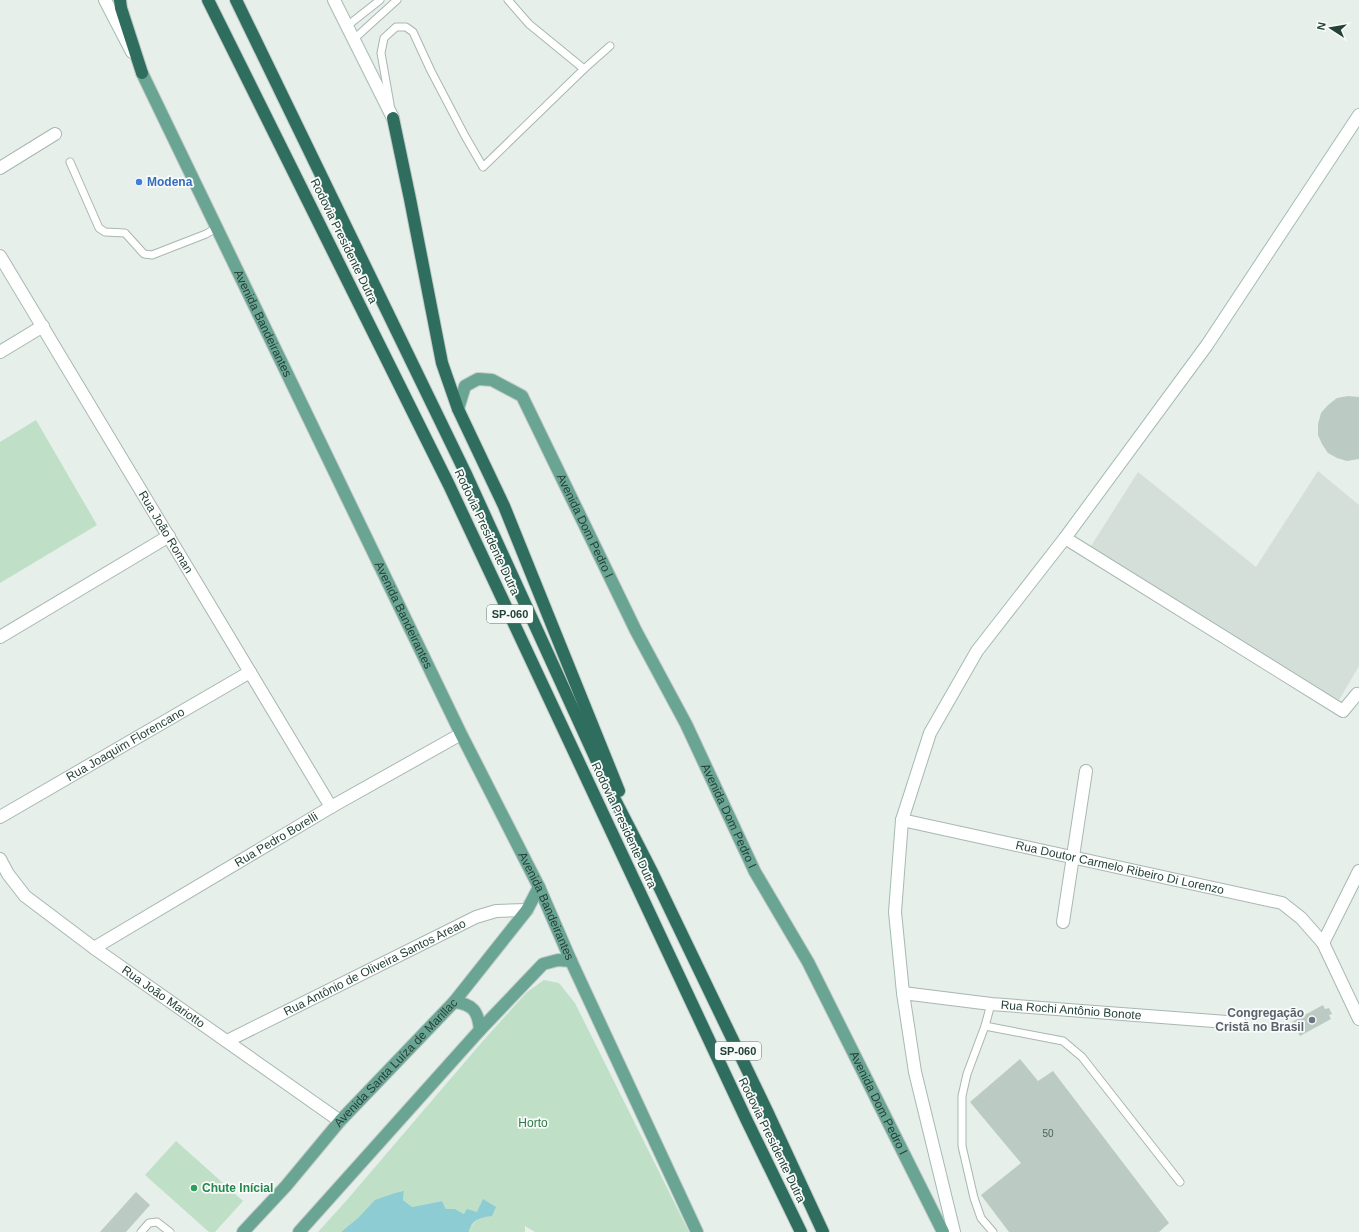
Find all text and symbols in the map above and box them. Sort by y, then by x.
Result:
north arrow [1311,8,1351,48]
text: N [1315,21,1328,31]
place label: Modena [147,175,193,189]
street label: Rodovia Presidente Dutra [308,176,381,306]
marker: Modena [134,177,144,187]
street label: Avenida Bandeirantes [231,267,295,379]
street label: Rodovia Presidente Dutra [452,467,523,598]
street label: Avenida Dom Pedro I [554,471,616,580]
street label: Rua João Roman [136,488,196,576]
street label: Avenida Bandeirantes [372,559,435,671]
road number: SP-060 [487,605,533,623]
street label: Rua Joaquim Florencano [64,704,187,784]
street label: Rodovia Presidente Dutra [589,760,660,891]
street label: Avenida Dom Pedro I [698,761,759,871]
street label: Rua Pedro Borelli [232,810,320,870]
street label: Rua Doutor Carmelo Ribeiro Di Lorenzo [1014,838,1226,897]
street label: Avenida Bandeirantes [515,850,577,962]
street label: Rua Antônio de Oliveira Santos Areao [281,916,468,1019]
street label: Rua João Mariotto [119,963,208,1031]
street label: Avenida Santa Luíza de Marillac [331,996,460,1130]
street label: Rua Rochi Antônio Bonote [1000,998,1142,1022]
place label: Congregação Cristã no Brasil [1215,1006,1304,1034]
marker: Congregação Cristã no Brasil [1307,1015,1317,1025]
road number: SP-060 [715,1042,761,1060]
street label: Avenida Dom Pedro I [847,1049,910,1157]
street label: Rodovia Presidente Dutra [736,1075,809,1205]
park label: Horto [518,1116,548,1130]
house number: 50 [1042,1128,1054,1139]
place label: Chute Inícial [202,1181,273,1195]
marker: Chute Inícial [189,1183,199,1193]

